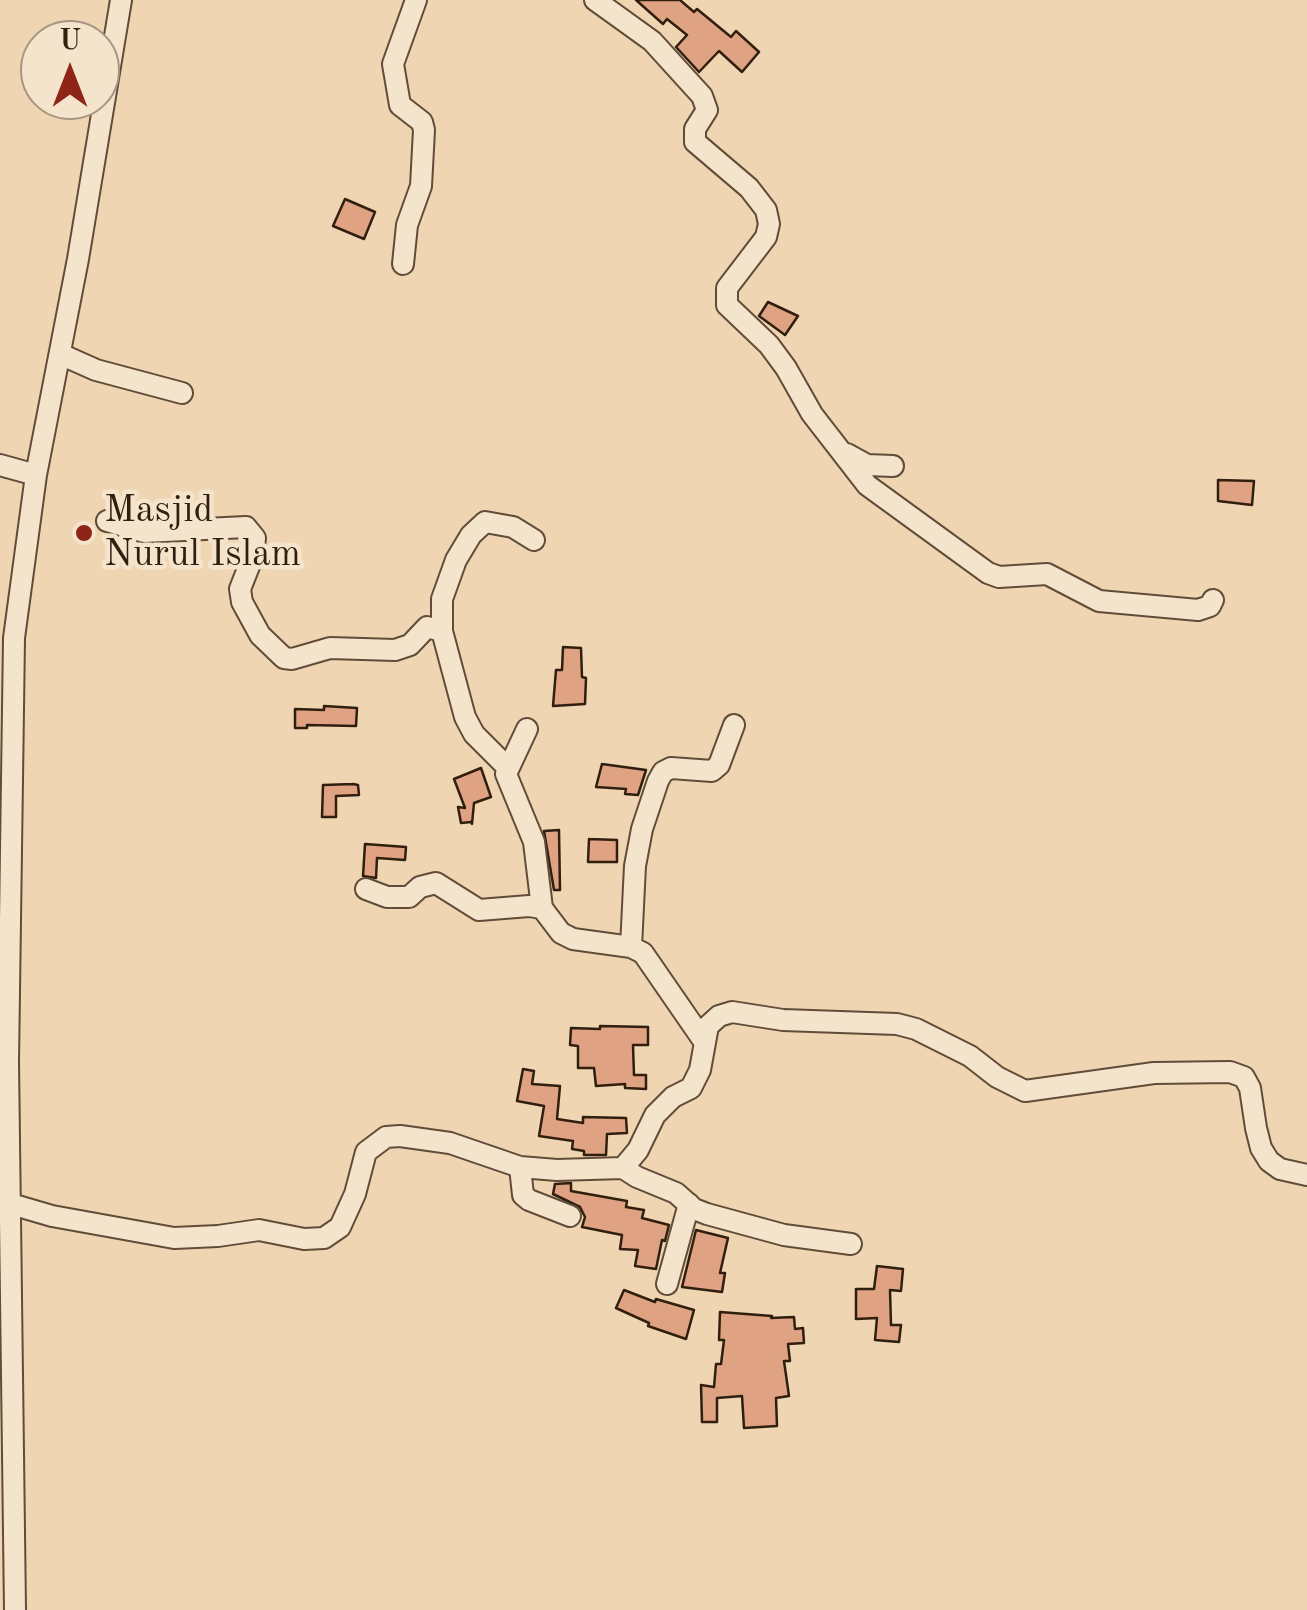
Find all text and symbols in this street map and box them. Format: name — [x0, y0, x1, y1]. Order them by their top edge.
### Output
north arrow — [20, 20, 120, 120]
text: U — [59, 28, 81, 56]
place label: Masjid Nurul Islam — [104, 488, 301, 578]
marker: Masjid Nurul Islam — [73, 522, 95, 544]

